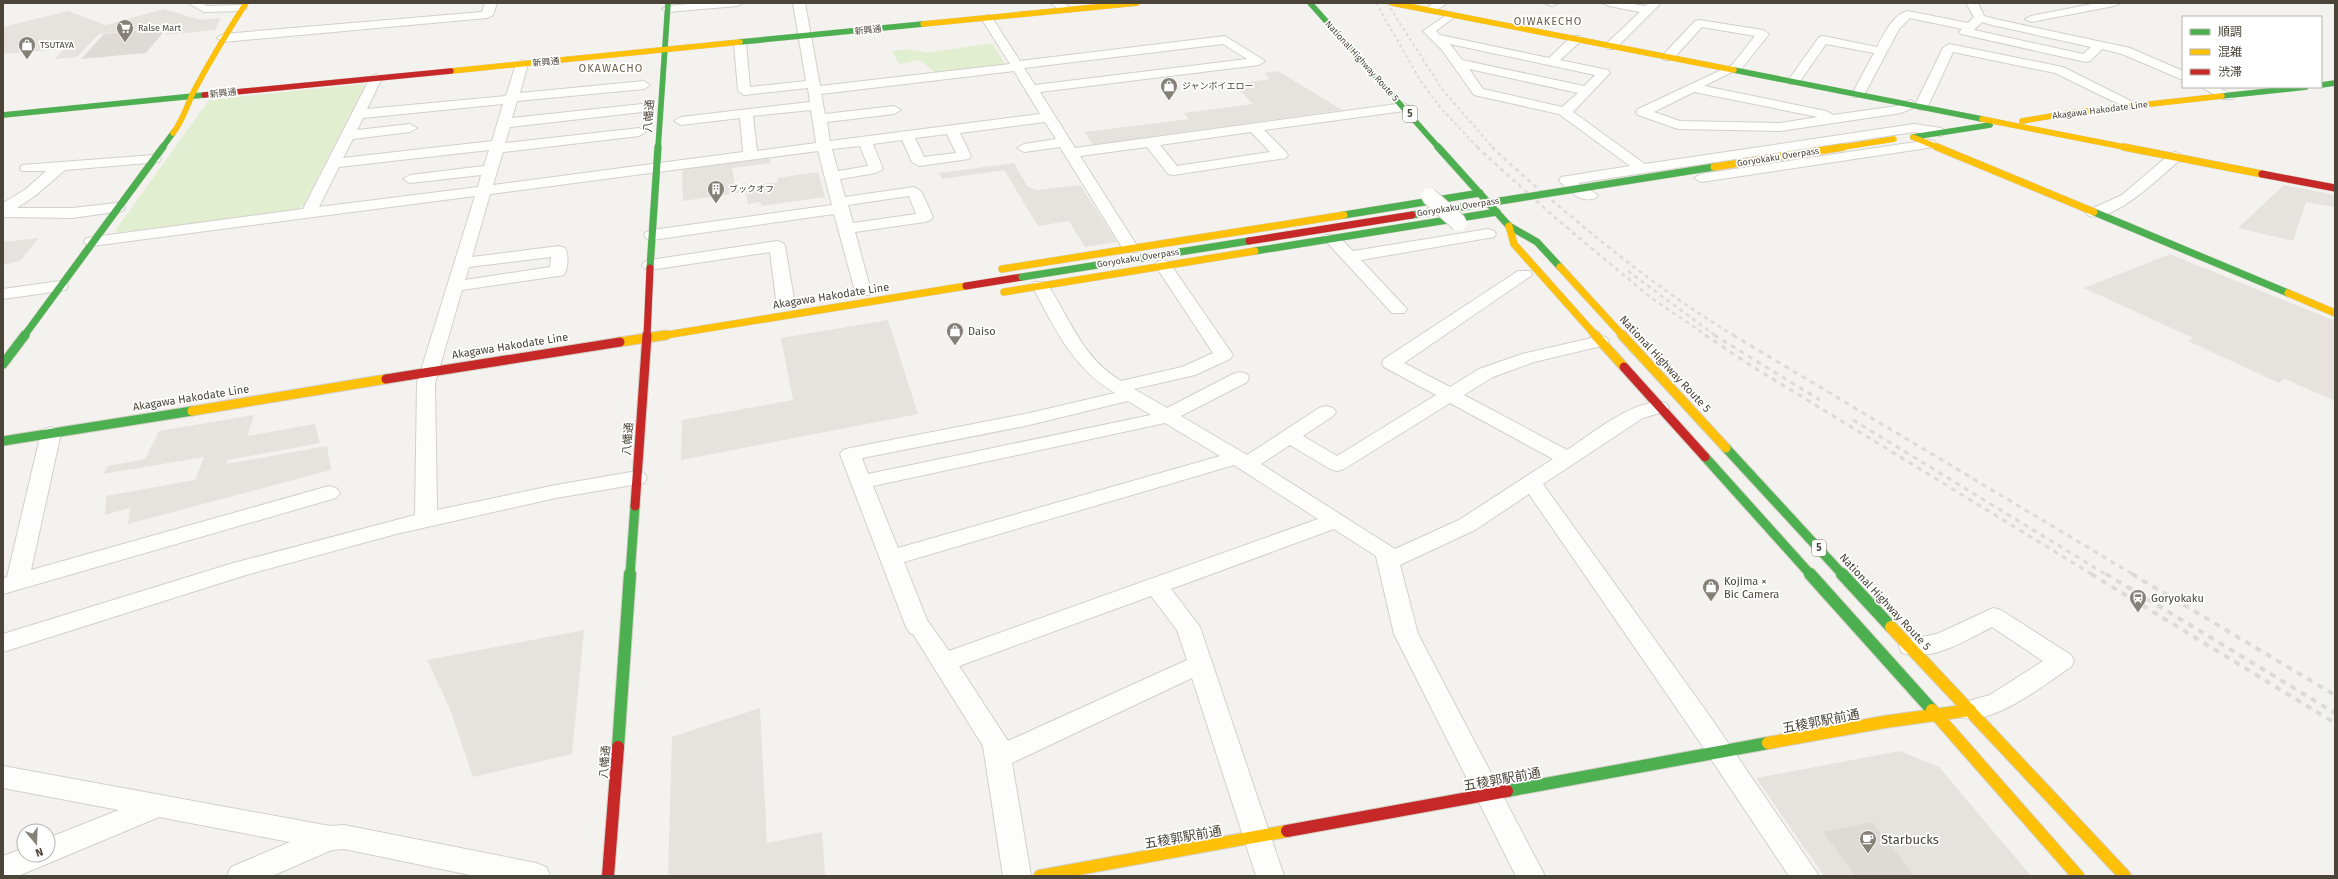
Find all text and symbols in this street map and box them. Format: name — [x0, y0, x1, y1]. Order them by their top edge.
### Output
district label: OIWAKECHO — [1514, 15, 1582, 28]
legend — [2182, 16, 2322, 88]
supermarket icon: Ralse Mart — [115, 18, 135, 43]
street label: National Highway Route 5 — [1323, 19, 1401, 104]
place label: Ralse Mart — [138, 23, 182, 33]
street label: 新興通 — [854, 24, 882, 36]
text: 順調 — [2218, 25, 2242, 39]
shop icon: TSUTAYA — [17, 35, 37, 60]
place label: TSUTAYA — [40, 40, 75, 50]
text: 混雑 — [2218, 45, 2242, 59]
street label: 新興通 — [532, 56, 560, 68]
district label: OKAWACHO — [579, 62, 643, 75]
text: 渋滞 — [2218, 65, 2242, 79]
shop icon: ジャンボイエロー — [1159, 76, 1179, 101]
place label: ジャンボイエロー — [1182, 81, 1253, 91]
street label: 新興通 — [209, 87, 237, 99]
street label: 八幡通 — [641, 99, 657, 133]
street label: Akagawa Hakodate Line — [2052, 99, 2148, 121]
road number: 5 — [1403, 106, 1417, 122]
street label: Goryokaku Overpass — [1736, 146, 1820, 168]
building icon: ブックオフ — [706, 179, 726, 204]
place label: ブックオフ — [729, 184, 774, 194]
street label: Goryokaku Overpass — [1416, 196, 1500, 218]
street label: Goryokaku Overpass — [1096, 247, 1180, 269]
street label: Akagawa Hakodate Line — [772, 280, 890, 312]
street label: National Highway Route 5 — [1617, 313, 1714, 415]
shop icon: Daiso — [945, 321, 965, 346]
place label: Daiso — [968, 325, 996, 338]
street label: Akagawa Hakodate Line — [451, 330, 569, 362]
street label: Akagawa Hakodate Line — [132, 382, 250, 414]
street label: 八幡通 — [620, 422, 636, 456]
road number: 5 — [1812, 540, 1826, 556]
street label: National Highway Route 5 — [1837, 551, 1934, 653]
place label: Kojima × Bic Camera — [1724, 575, 1779, 601]
shop icon: Kojima × Bic Camera — [1701, 577, 1721, 602]
station icon: Goryokaku — [2128, 588, 2148, 613]
place label: Goryokaku — [2151, 592, 2204, 605]
street label: 五稜郭駅前通 — [1781, 706, 1861, 736]
street label: 八幡通 — [597, 745, 613, 779]
street label: 五稜郭駅前通 — [1462, 765, 1542, 793]
north arrow — [16, 823, 56, 863]
street label: 五稜郭駅前通 — [1143, 823, 1223, 851]
cafe icon: Starbucks — [1858, 829, 1878, 854]
place label: Starbucks — [1881, 832, 1939, 847]
text: N — [34, 845, 45, 859]

